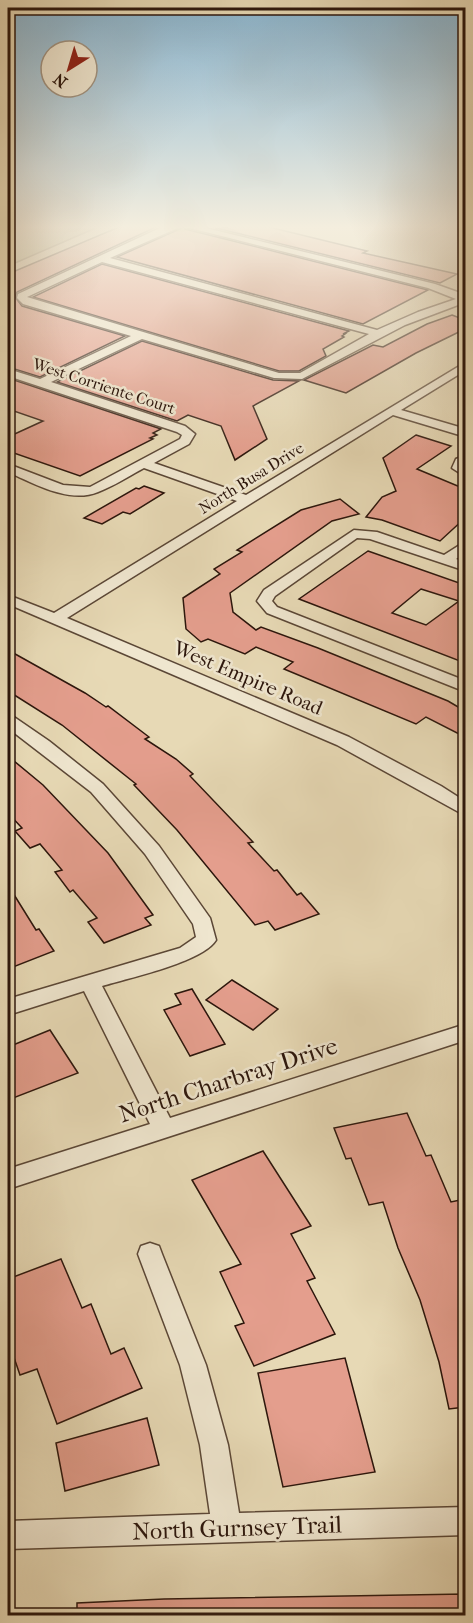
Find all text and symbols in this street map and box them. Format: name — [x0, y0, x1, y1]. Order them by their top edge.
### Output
north arrow — [39, 39, 99, 99]
text: N — [49, 69, 71, 92]
street label: West Corriente Court — [29, 354, 178, 418]
street label: North Busa Drive — [195, 438, 307, 518]
street label: West Empire Road — [169, 636, 327, 720]
street label: North Charbray Drive — [115, 1031, 341, 1129]
street label: North Gurnsey Trail — [132, 1510, 343, 1546]

